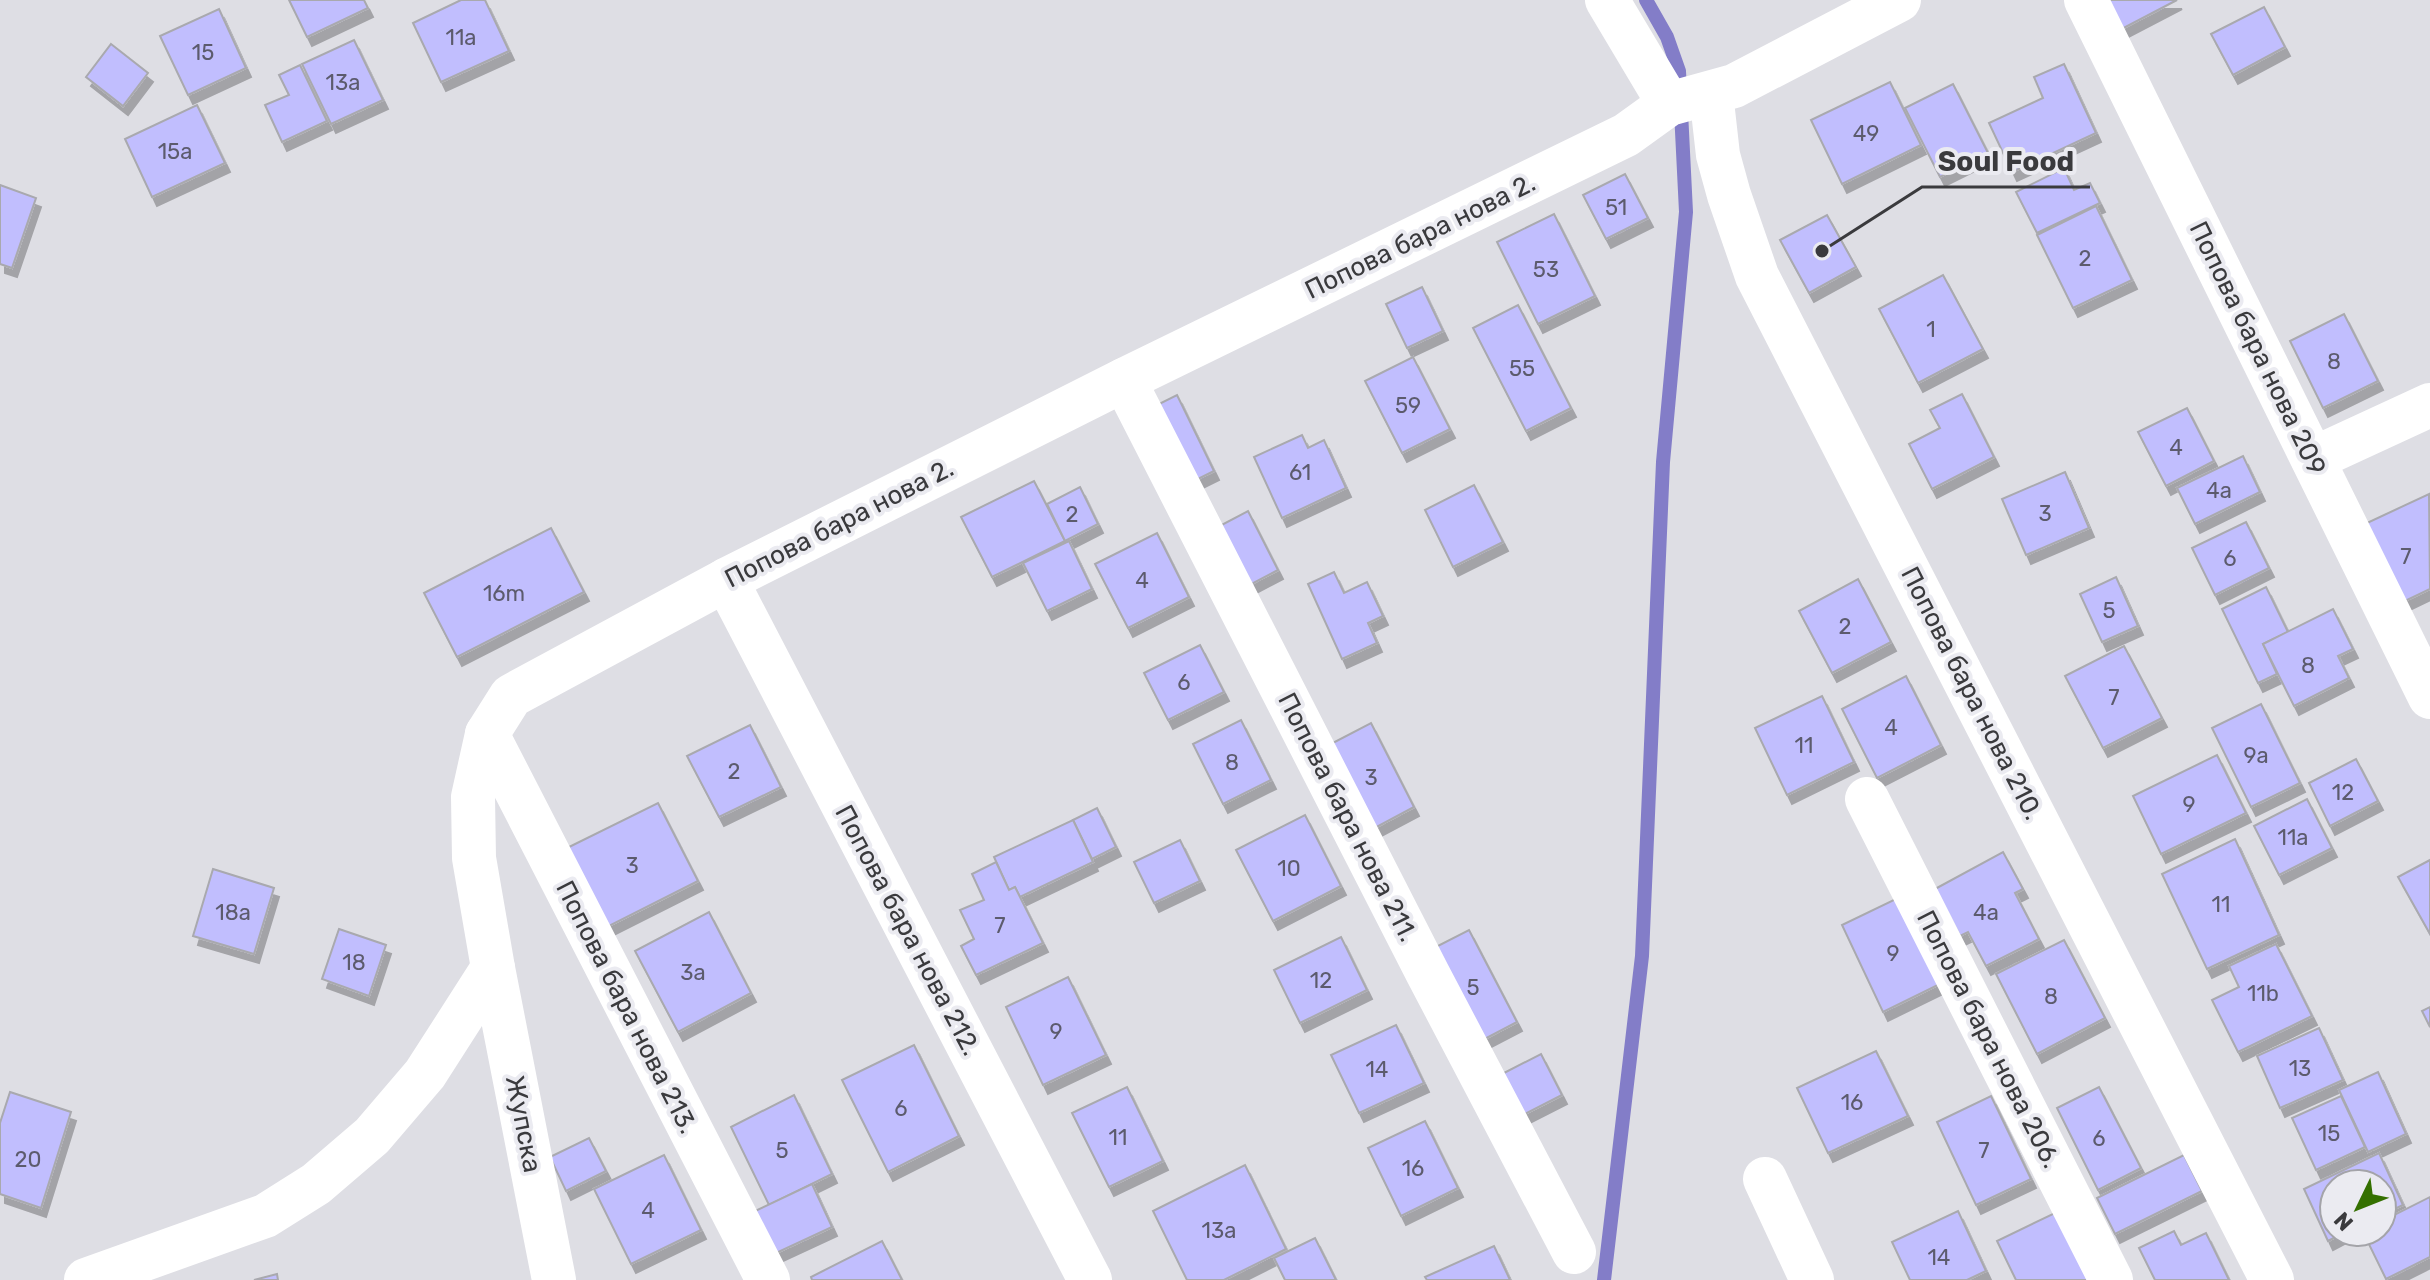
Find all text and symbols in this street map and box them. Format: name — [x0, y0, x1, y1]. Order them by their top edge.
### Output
house number: 11a — [446, 24, 476, 51]
house number: 15 — [192, 39, 214, 66]
house number: 13a — [326, 69, 360, 96]
house number: 49 — [1853, 120, 1879, 147]
callout: Soul Food — [1922, 135, 2090, 187]
house number: 15a — [158, 138, 192, 165]
text: Soul Food — [1938, 145, 2074, 178]
street label: Попова бара нова 2. — [1300, 167, 1541, 306]
house number: 51 — [1605, 194, 1627, 221]
street label: Попова бара нова 209 — [2183, 216, 2332, 480]
house number: 2 — [2079, 245, 2091, 272]
house number: 53 — [1533, 256, 1559, 283]
house number: 1 — [1926, 316, 1936, 343]
house number: 8 — [2327, 348, 2341, 375]
house number: 55 — [1509, 355, 1535, 382]
house number: 59 — [1395, 392, 1421, 419]
house number: 4 — [2169, 434, 2183, 461]
street label: Попова бара нова 2. — [720, 452, 959, 595]
house number: 61 — [1289, 459, 1311, 486]
house number: 4a — [2206, 477, 2232, 504]
house number: 3 — [2038, 500, 2052, 527]
house number: 2 — [1066, 501, 1078, 528]
house number: 7 — [2400, 543, 2412, 570]
house number: 6 — [2223, 545, 2237, 572]
street label: Попова бара нова 210. — [1894, 561, 2049, 825]
house number: 4 — [1135, 567, 1149, 594]
house number: 16m — [483, 580, 525, 607]
house number: 5 — [2102, 597, 2116, 624]
house number: 2 — [1839, 613, 1851, 640]
house number: 8 — [2301, 652, 2315, 679]
house number: 6 — [1177, 669, 1191, 696]
house number: 7 — [2108, 684, 2120, 711]
street label: Попова бара нова 211. — [1271, 688, 1424, 947]
house number: 4 — [1884, 714, 1898, 741]
house number: 11 — [1795, 732, 1813, 759]
house number: 9a — [2243, 742, 2269, 769]
house number: 8 — [1225, 749, 1239, 776]
house number: 2 — [728, 758, 740, 785]
house number: 3 — [1364, 764, 1378, 791]
house number: 12 — [2332, 779, 2354, 806]
house number: 9 — [2182, 791, 2196, 818]
street label: Попова бара нова 212. — [828, 800, 987, 1061]
house number: 11a — [2278, 824, 2308, 851]
house number: 3 — [625, 852, 639, 879]
house number: 10 — [1277, 855, 1301, 882]
street label: Попова бара нова 213. — [549, 876, 704, 1139]
house number: 11 — [2212, 891, 2230, 918]
house number: 18a — [215, 899, 251, 926]
house number: 4a — [1973, 899, 1999, 926]
street label: Попова бара нова 206. — [1910, 905, 2067, 1173]
house number: 7 — [994, 912, 1006, 939]
house number: 9 — [1886, 940, 1900, 967]
house number: 18 — [342, 949, 366, 976]
house number: 3a — [680, 959, 706, 986]
house number: 12 — [1310, 967, 1332, 994]
house number: 5 — [1466, 974, 1480, 1001]
house number: 11b — [2247, 980, 2279, 1007]
house number: 8 — [2044, 983, 2058, 1010]
house number: 9 — [1049, 1018, 1063, 1045]
house number: 13 — [2289, 1055, 2311, 1082]
house number: 14 — [1365, 1056, 1389, 1083]
street label: Жупска — [499, 1073, 548, 1175]
house number: 16 — [1841, 1089, 1863, 1116]
house number: 6 — [894, 1095, 908, 1122]
house number: 15 — [2318, 1120, 2340, 1147]
house number: 11 — [1109, 1124, 1127, 1151]
house number: 6 — [2092, 1125, 2106, 1152]
house number: 5 — [775, 1137, 789, 1164]
house number: 7 — [1978, 1137, 1990, 1164]
house number: 20 — [15, 1146, 41, 1173]
house number: 16 — [1402, 1155, 1424, 1182]
north arrow — [2318, 1168, 2398, 1248]
house number: 4 — [641, 1197, 655, 1224]
text: N — [2328, 1206, 2359, 1236]
house number: 13a — [1202, 1217, 1236, 1244]
house number: 14 — [1927, 1244, 1951, 1271]

